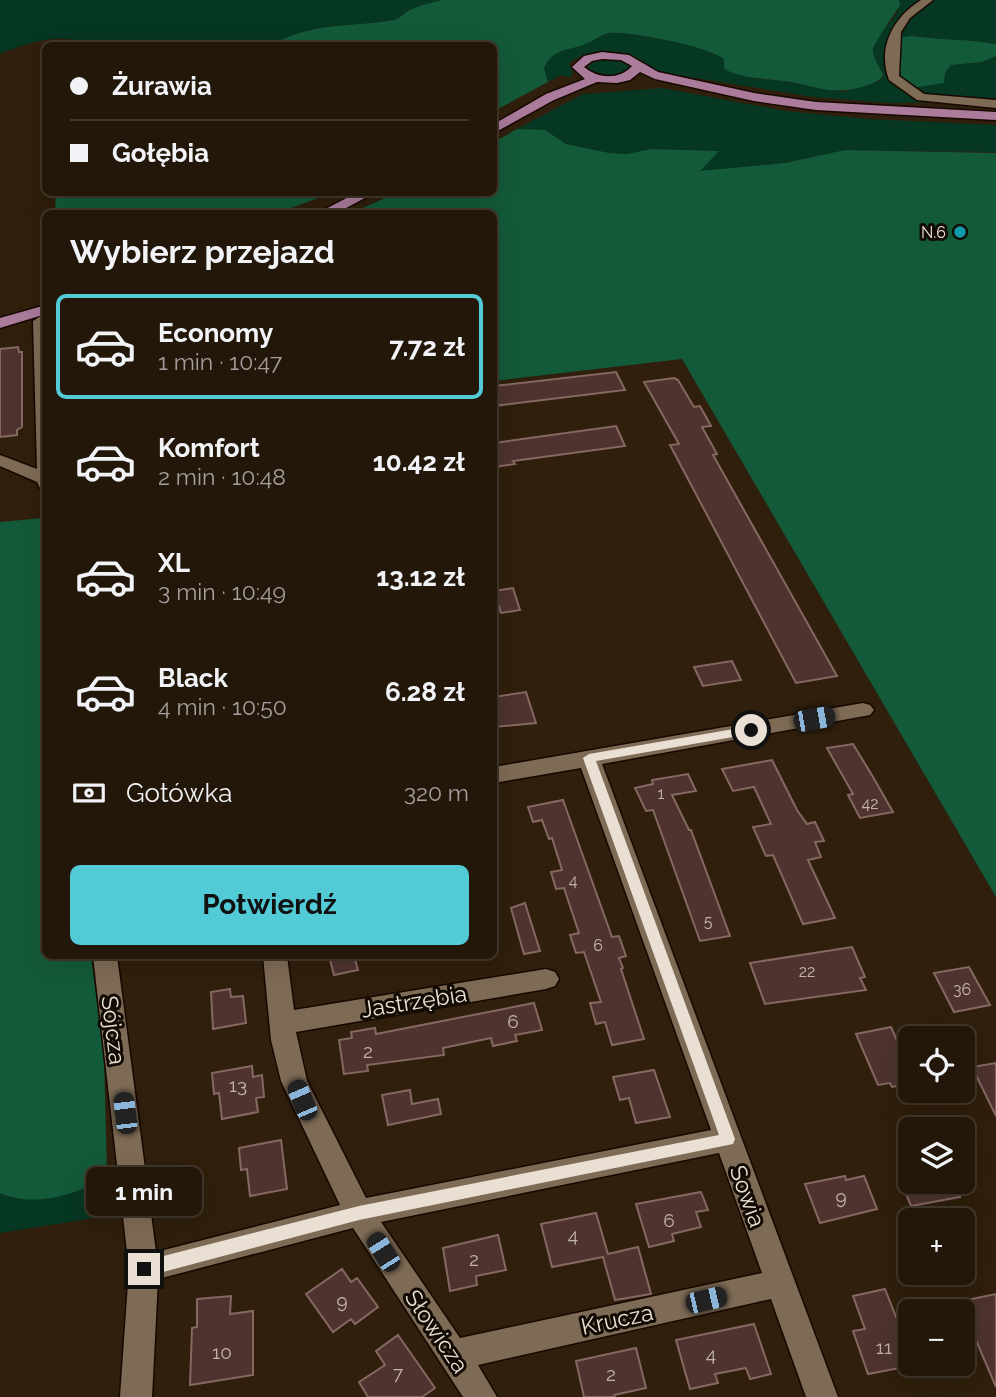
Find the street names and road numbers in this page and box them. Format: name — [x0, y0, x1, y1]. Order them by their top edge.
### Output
street label: Jastrzębia — [359, 979, 469, 1023]
street label: Sójcza — [96, 994, 132, 1066]
street label: Sowia — [724, 1162, 772, 1230]
street label: Słowicza — [399, 1284, 475, 1378]
street label: Krucza — [578, 1298, 656, 1340]

